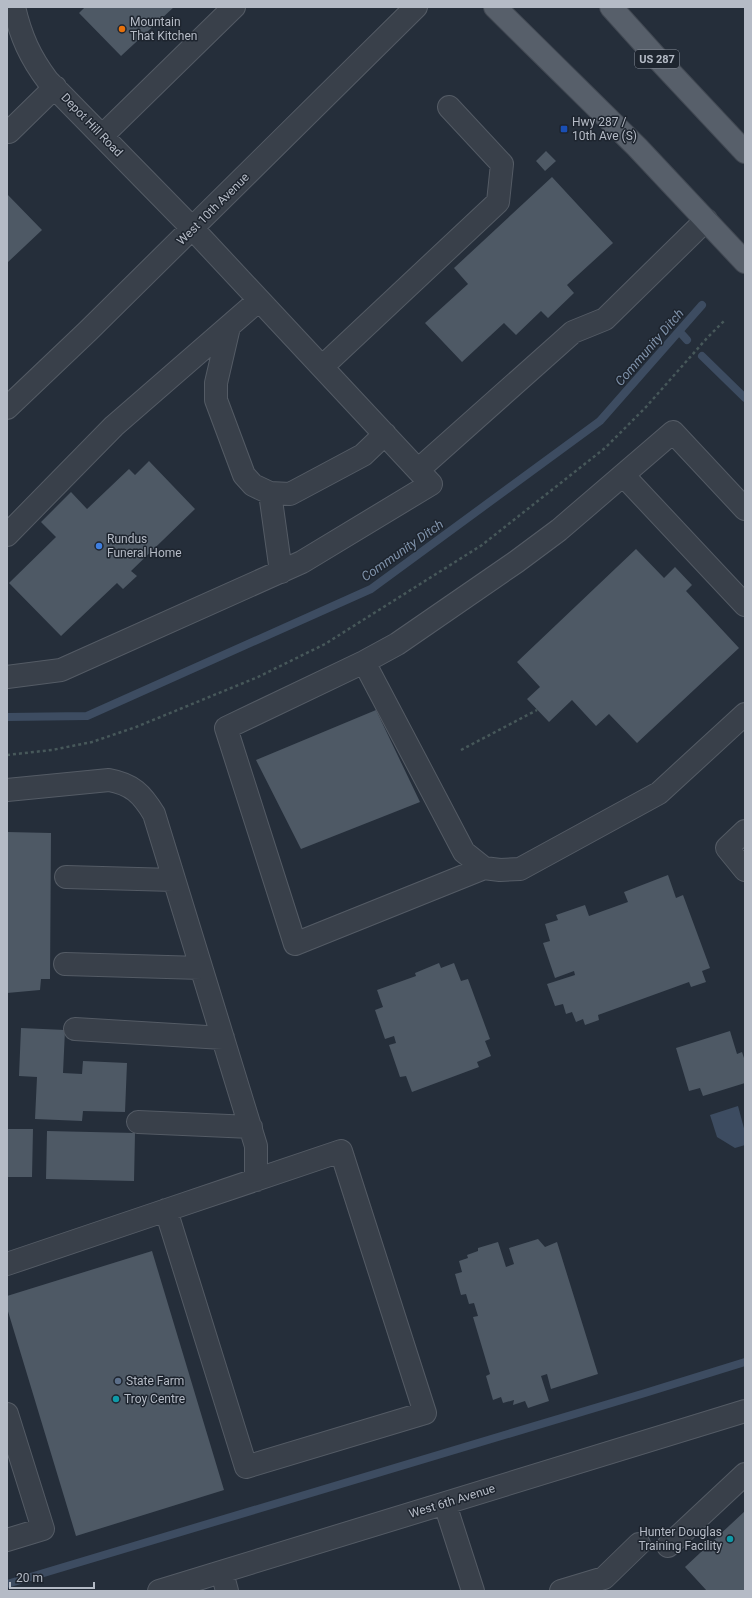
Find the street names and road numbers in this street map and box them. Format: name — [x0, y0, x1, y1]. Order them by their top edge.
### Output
road number: US 287 — [635, 50, 679, 68]
street label: Depot Hill Road — [58, 90, 126, 160]
street label: West 10th Avenue — [174, 170, 252, 248]
street label: West 6th Avenue — [407, 1481, 497, 1521]

